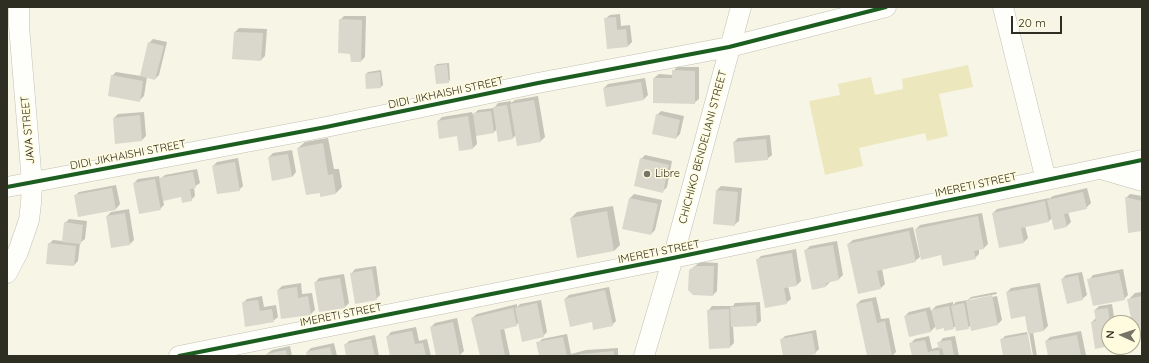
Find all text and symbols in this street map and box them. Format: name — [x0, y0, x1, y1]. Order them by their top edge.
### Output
scale bar — [1013, 8, 1064, 34]
text: 20 m — [1018, 15, 1046, 30]
street label: CHICHIKO BENDELIANI STREET — [676, 69, 730, 225]
street label: DIDI JIKHAISHI STREET — [387, 74, 505, 112]
street label: JAVA STREET — [18, 95, 38, 165]
street label: DIDI JIKHAISHI STREET — [69, 137, 187, 173]
place label: Libre — [655, 167, 680, 181]
marker: Libre — [642, 169, 652, 179]
street label: IMERETI STREET — [934, 170, 1018, 200]
street label: IMERETI STREET — [617, 238, 701, 266]
street label: IMERETI STREET — [299, 301, 383, 329]
north arrow — [1101, 315, 1141, 355]
text: N — [1103, 330, 1117, 339]

